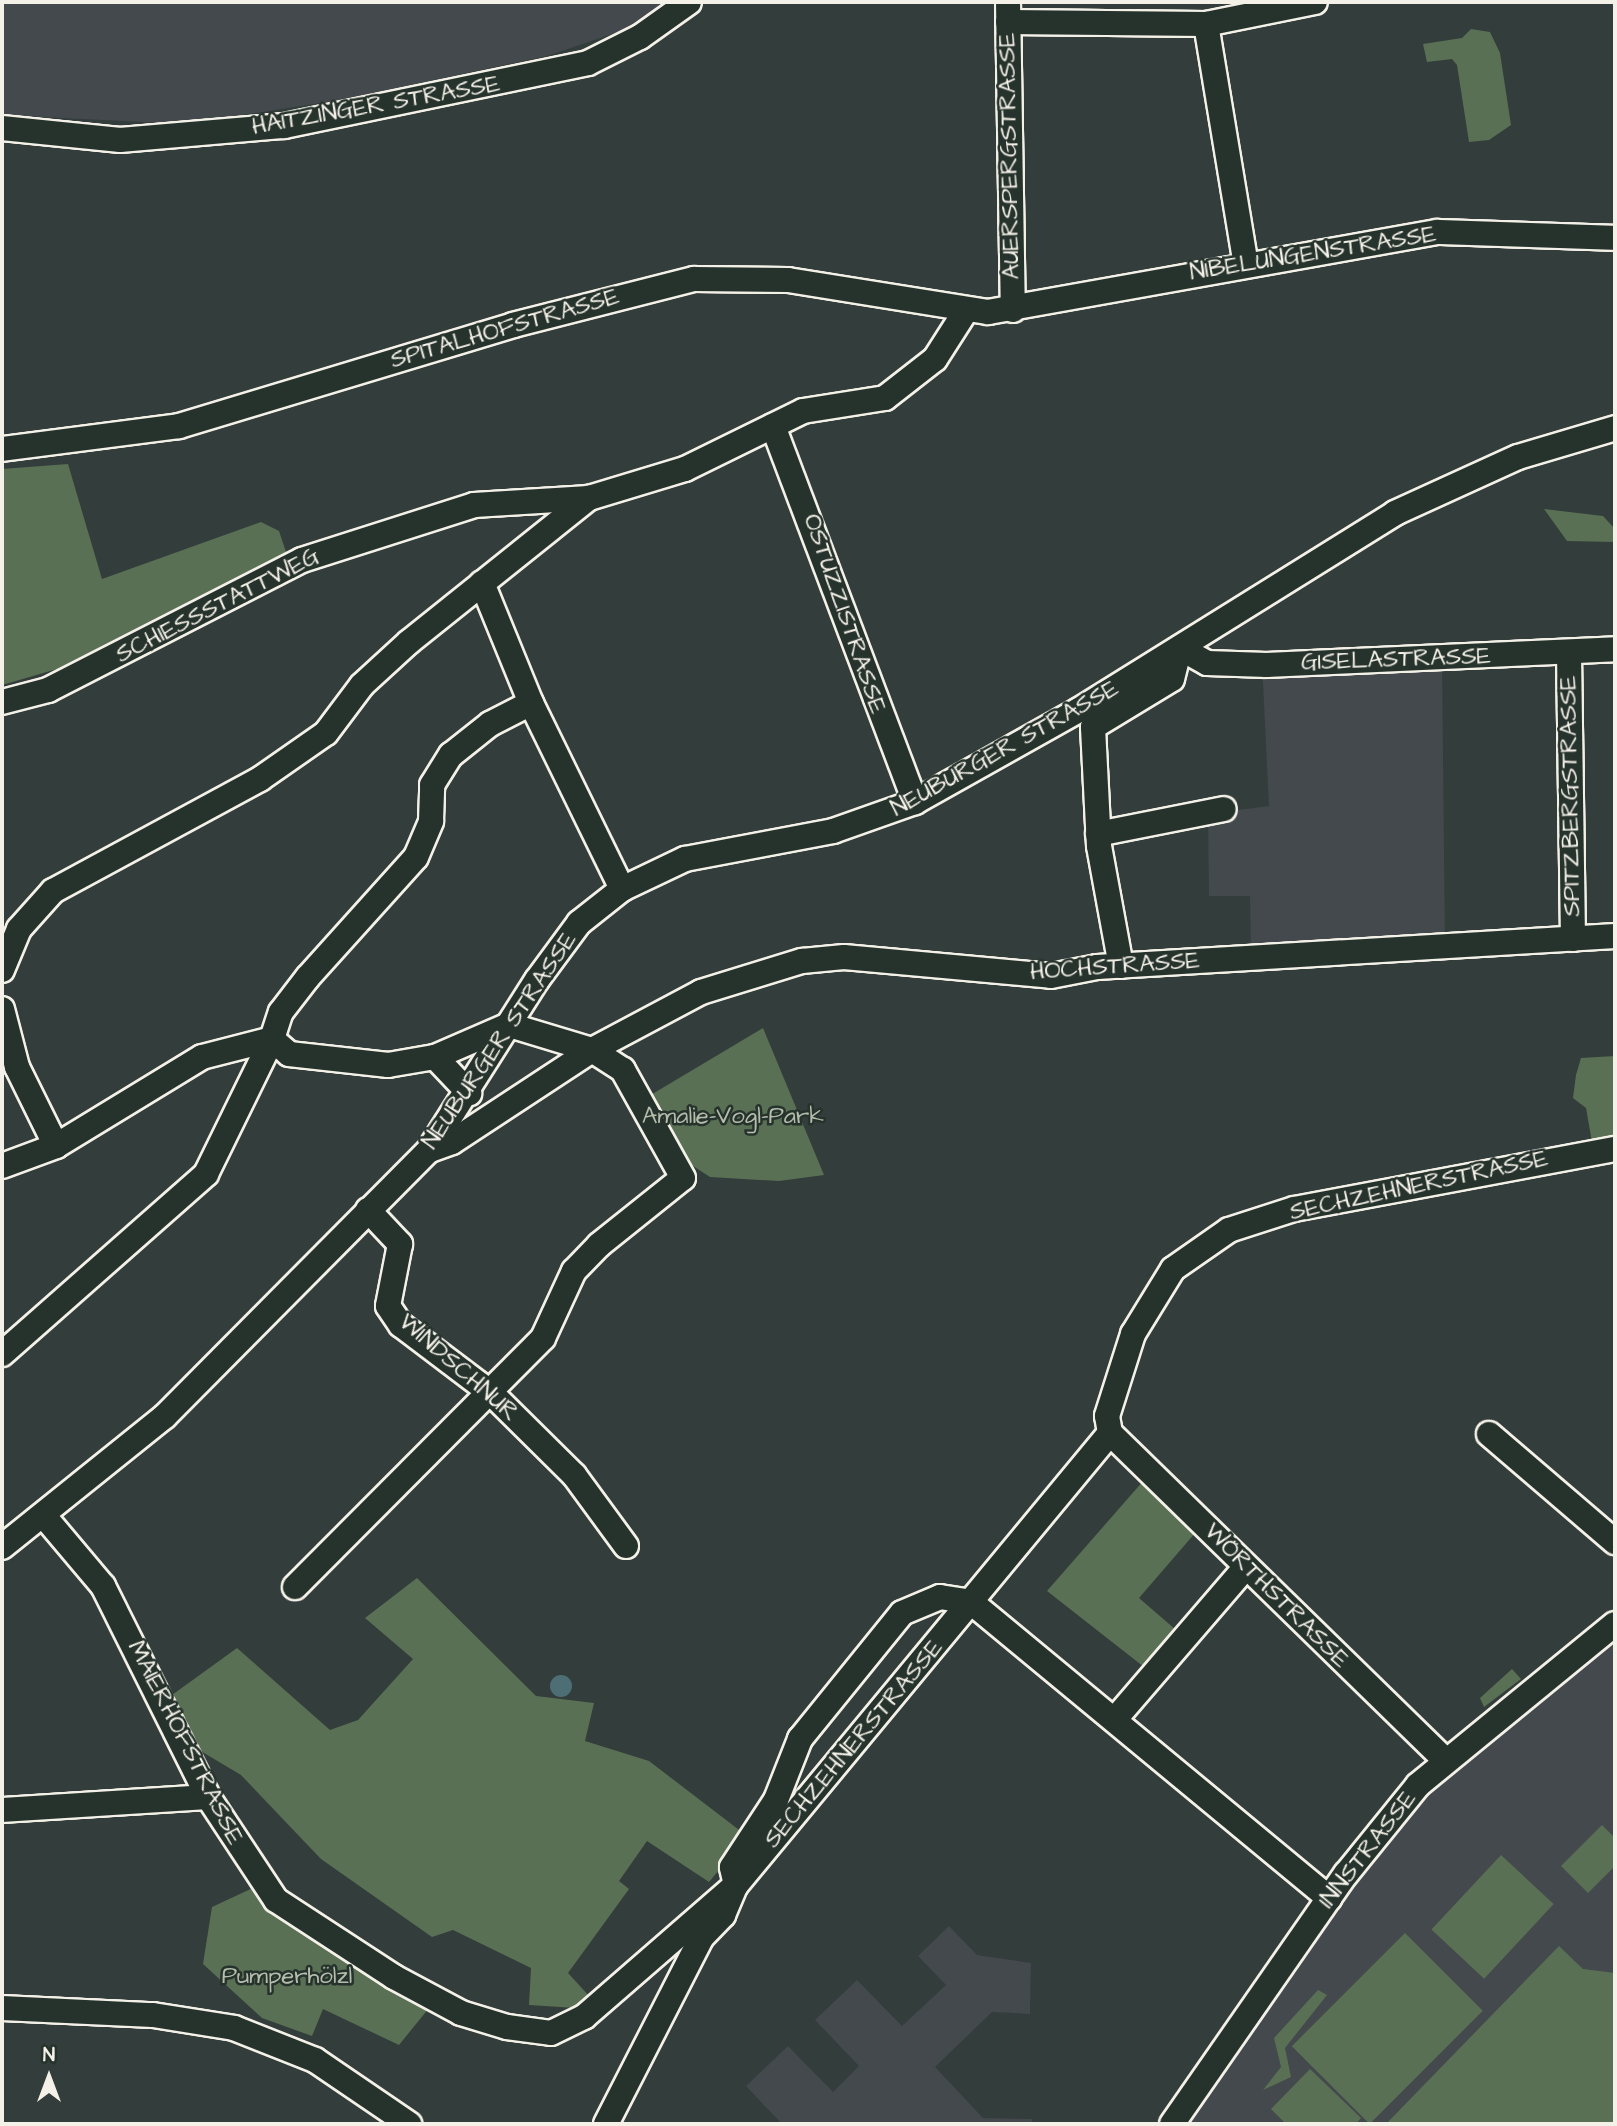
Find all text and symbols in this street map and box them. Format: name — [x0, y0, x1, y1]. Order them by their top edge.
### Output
street label: AUERSPERGSTRASSE — [993, 32, 1027, 280]
street label: HAITZINGER STRASSE — [250, 70, 502, 142]
street label: NIBELUNGENSTRASSE — [1188, 220, 1438, 288]
street label: SPITALHOFSTRASSE — [387, 283, 623, 375]
street label: OSTUZZISTRASSE — [796, 510, 892, 718]
street label: SCHIESSSTATTWEG — [111, 542, 325, 670]
street label: GISELASTRASSE — [1301, 642, 1491, 678]
street label: NEUBURGER STRASSE — [886, 674, 1124, 824]
street label: SPITZBERGSTRASSE — [1554, 675, 1588, 917]
street label: NEUBURGER STRASSE — [417, 927, 583, 1155]
street label: HOCHSTRASSE — [1029, 947, 1201, 987]
park label: Amalie-Vogl-Park — [642, 1103, 824, 1131]
street label: SECHZEHNERSTRASSE — [1287, 1145, 1551, 1227]
street label: WINDSCHNUR — [392, 1308, 524, 1428]
street label: WÖRTHSTRASSE — [1198, 1518, 1354, 1674]
street label: SECHZEHNERSTRASSE — [758, 1634, 950, 1854]
street label: MAIERHOFSTRASSE — [121, 1636, 249, 1850]
street label: INNSTRASSE — [1313, 1785, 1423, 1915]
park label: Pumperhölzl — [222, 1963, 352, 1991]
north arrow — [14, 2042, 84, 2112]
text: N — [43, 2042, 55, 2069]

